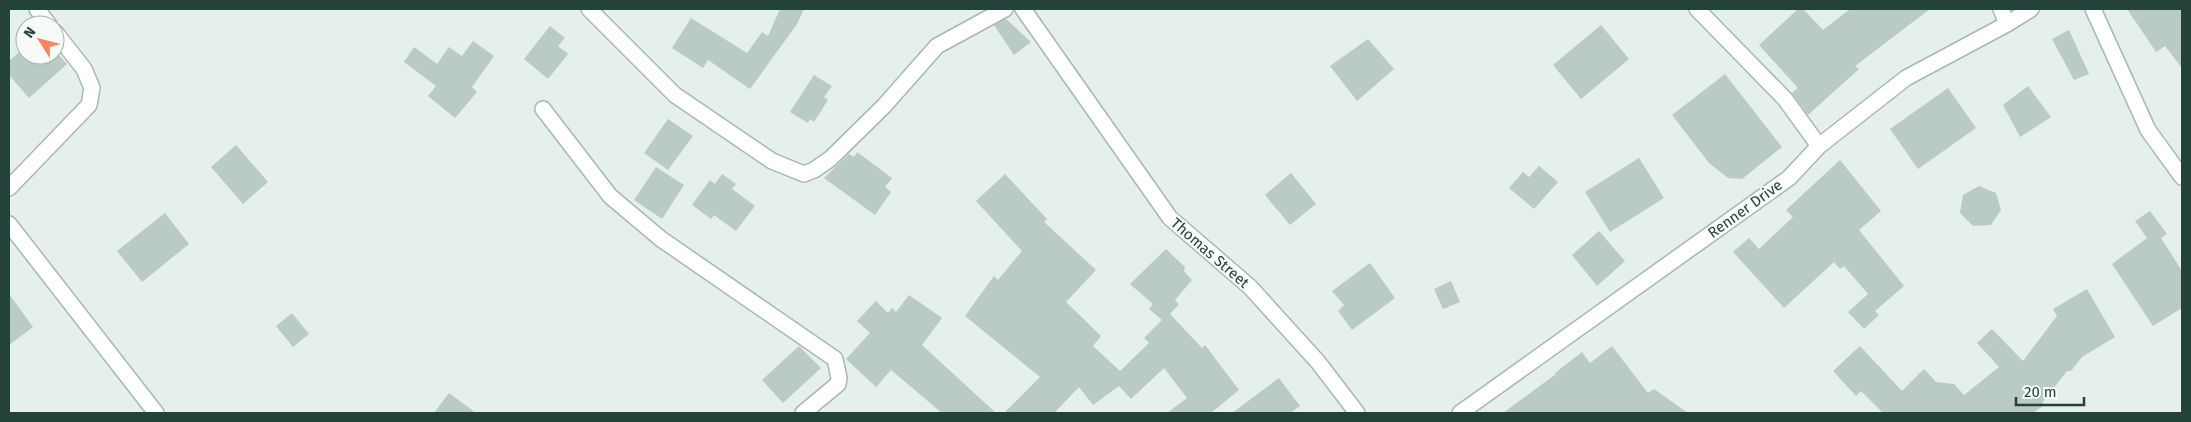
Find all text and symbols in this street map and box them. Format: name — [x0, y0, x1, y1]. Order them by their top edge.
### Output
north arrow — [15, 15, 65, 65]
text: N — [20, 24, 39, 41]
street label: Renner Drive — [1704, 176, 1786, 242]
street label: Thomas Street — [1167, 214, 1253, 292]
scale bar — [2016, 374, 2084, 406]
text: 20 m — [2024, 383, 2057, 401]

